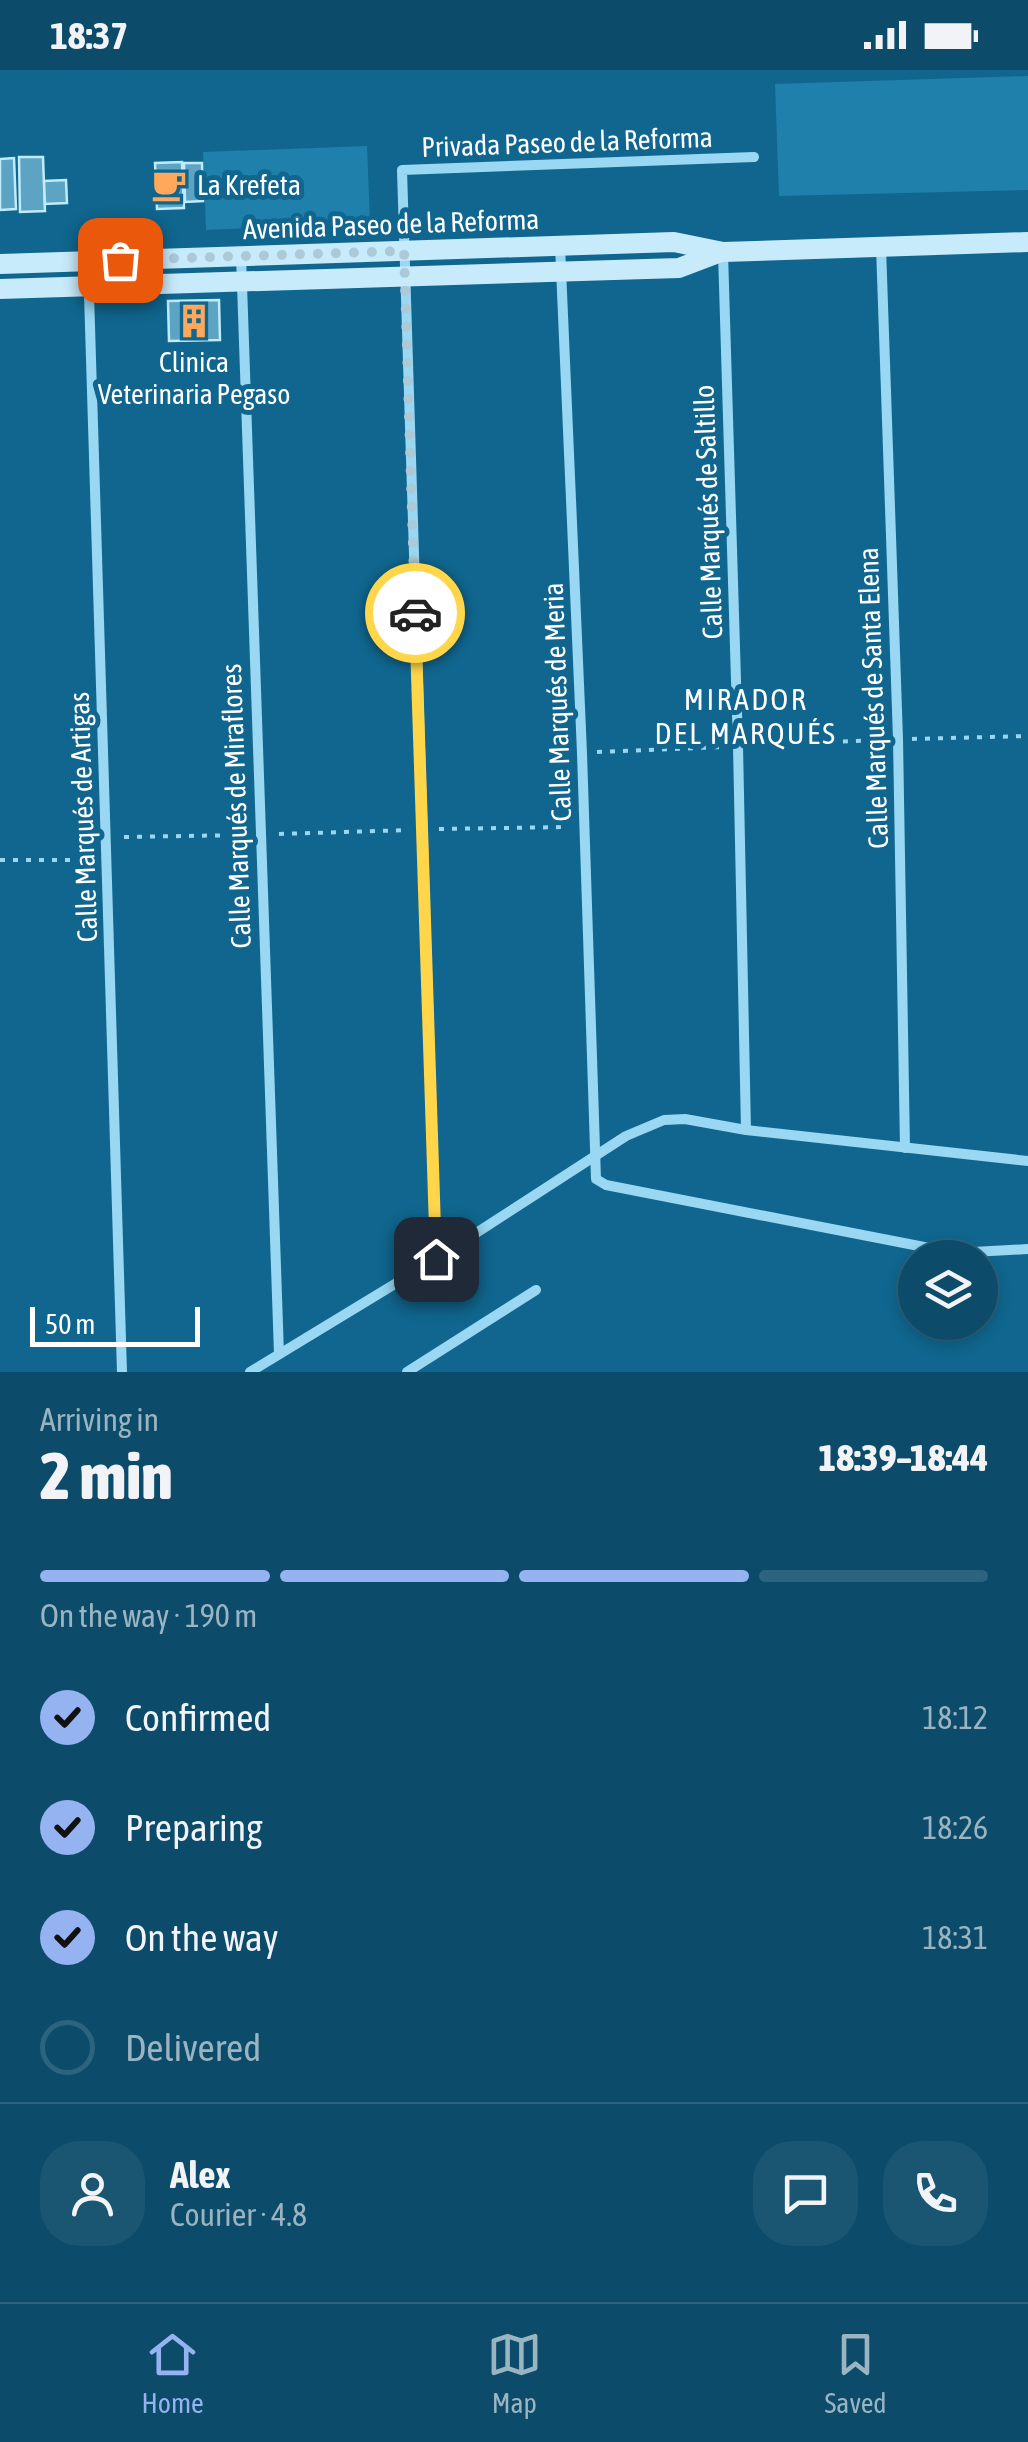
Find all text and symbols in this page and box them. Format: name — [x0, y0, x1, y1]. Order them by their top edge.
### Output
text: 18:37 — [50, 14, 128, 57]
street label: Privada Paseo de la Reforma — [421, 121, 713, 163]
cafe icon: La Krefeta — [150, 166, 188, 204]
place label: La Krefeta — [197, 169, 301, 201]
street label: Avenida Paseo de la Reforma — [242, 203, 540, 245]
pin — [78, 218, 163, 303]
icon: bag — [93, 233, 148, 288]
building icon: Clinica Veterinaria Pegaso — [175, 302, 213, 340]
place label: Clinica Veterinaria Pegaso — [98, 346, 290, 410]
street label: Calle Marqués de Saltillo — [688, 384, 728, 640]
street label: Calle Marqués de Santa Elena — [852, 547, 894, 849]
courier — [365, 563, 465, 663]
street label: Calle Marqués de Meria — [537, 582, 577, 822]
icon: car — [388, 586, 443, 641]
street label: Calle Marqués de Miraflores — [215, 663, 257, 949]
district label: MIRADOR DEL MARQUÉS — [655, 682, 837, 750]
street label: Calle Marqués de Artigas — [63, 691, 103, 943]
pin — [394, 1217, 479, 1302]
icon: home — [409, 1232, 464, 1287]
map controls — [898, 1240, 998, 1340]
button: layers — [898, 1240, 998, 1340]
scale bar — [30, 1302, 200, 1346]
text: 50 m — [45, 1308, 95, 1340]
text: Arriving in — [40, 1401, 159, 1438]
text: 18:39–18:44 — [818, 1436, 988, 1479]
text: 2 min — [40, 1438, 173, 1513]
text: On the way · 190 m — [40, 1597, 257, 1634]
icon: check — [40, 1690, 95, 1745]
text: Confirmed — [125, 1696, 271, 1739]
text: 18:12 — [922, 1699, 988, 1736]
icon: check — [40, 1800, 95, 1855]
text: Preparing — [125, 1806, 263, 1849]
text: 18:26 — [922, 1809, 988, 1846]
icon: check — [40, 1910, 95, 1965]
text: On the way — [125, 1916, 278, 1959]
text: 18:31 — [922, 1919, 988, 1956]
text: Delivered — [125, 2026, 261, 2069]
button: person — [40, 2141, 145, 2246]
button: chat — [753, 2141, 858, 2246]
button: phone — [883, 2141, 988, 2246]
text: Alex — [170, 2153, 231, 2196]
text: Courier · 4.8 — [170, 2196, 307, 2233]
tab: Home — [141, 2327, 204, 2419]
tab: Map — [487, 2327, 542, 2419]
tab: Saved — [825, 2327, 887, 2419]

